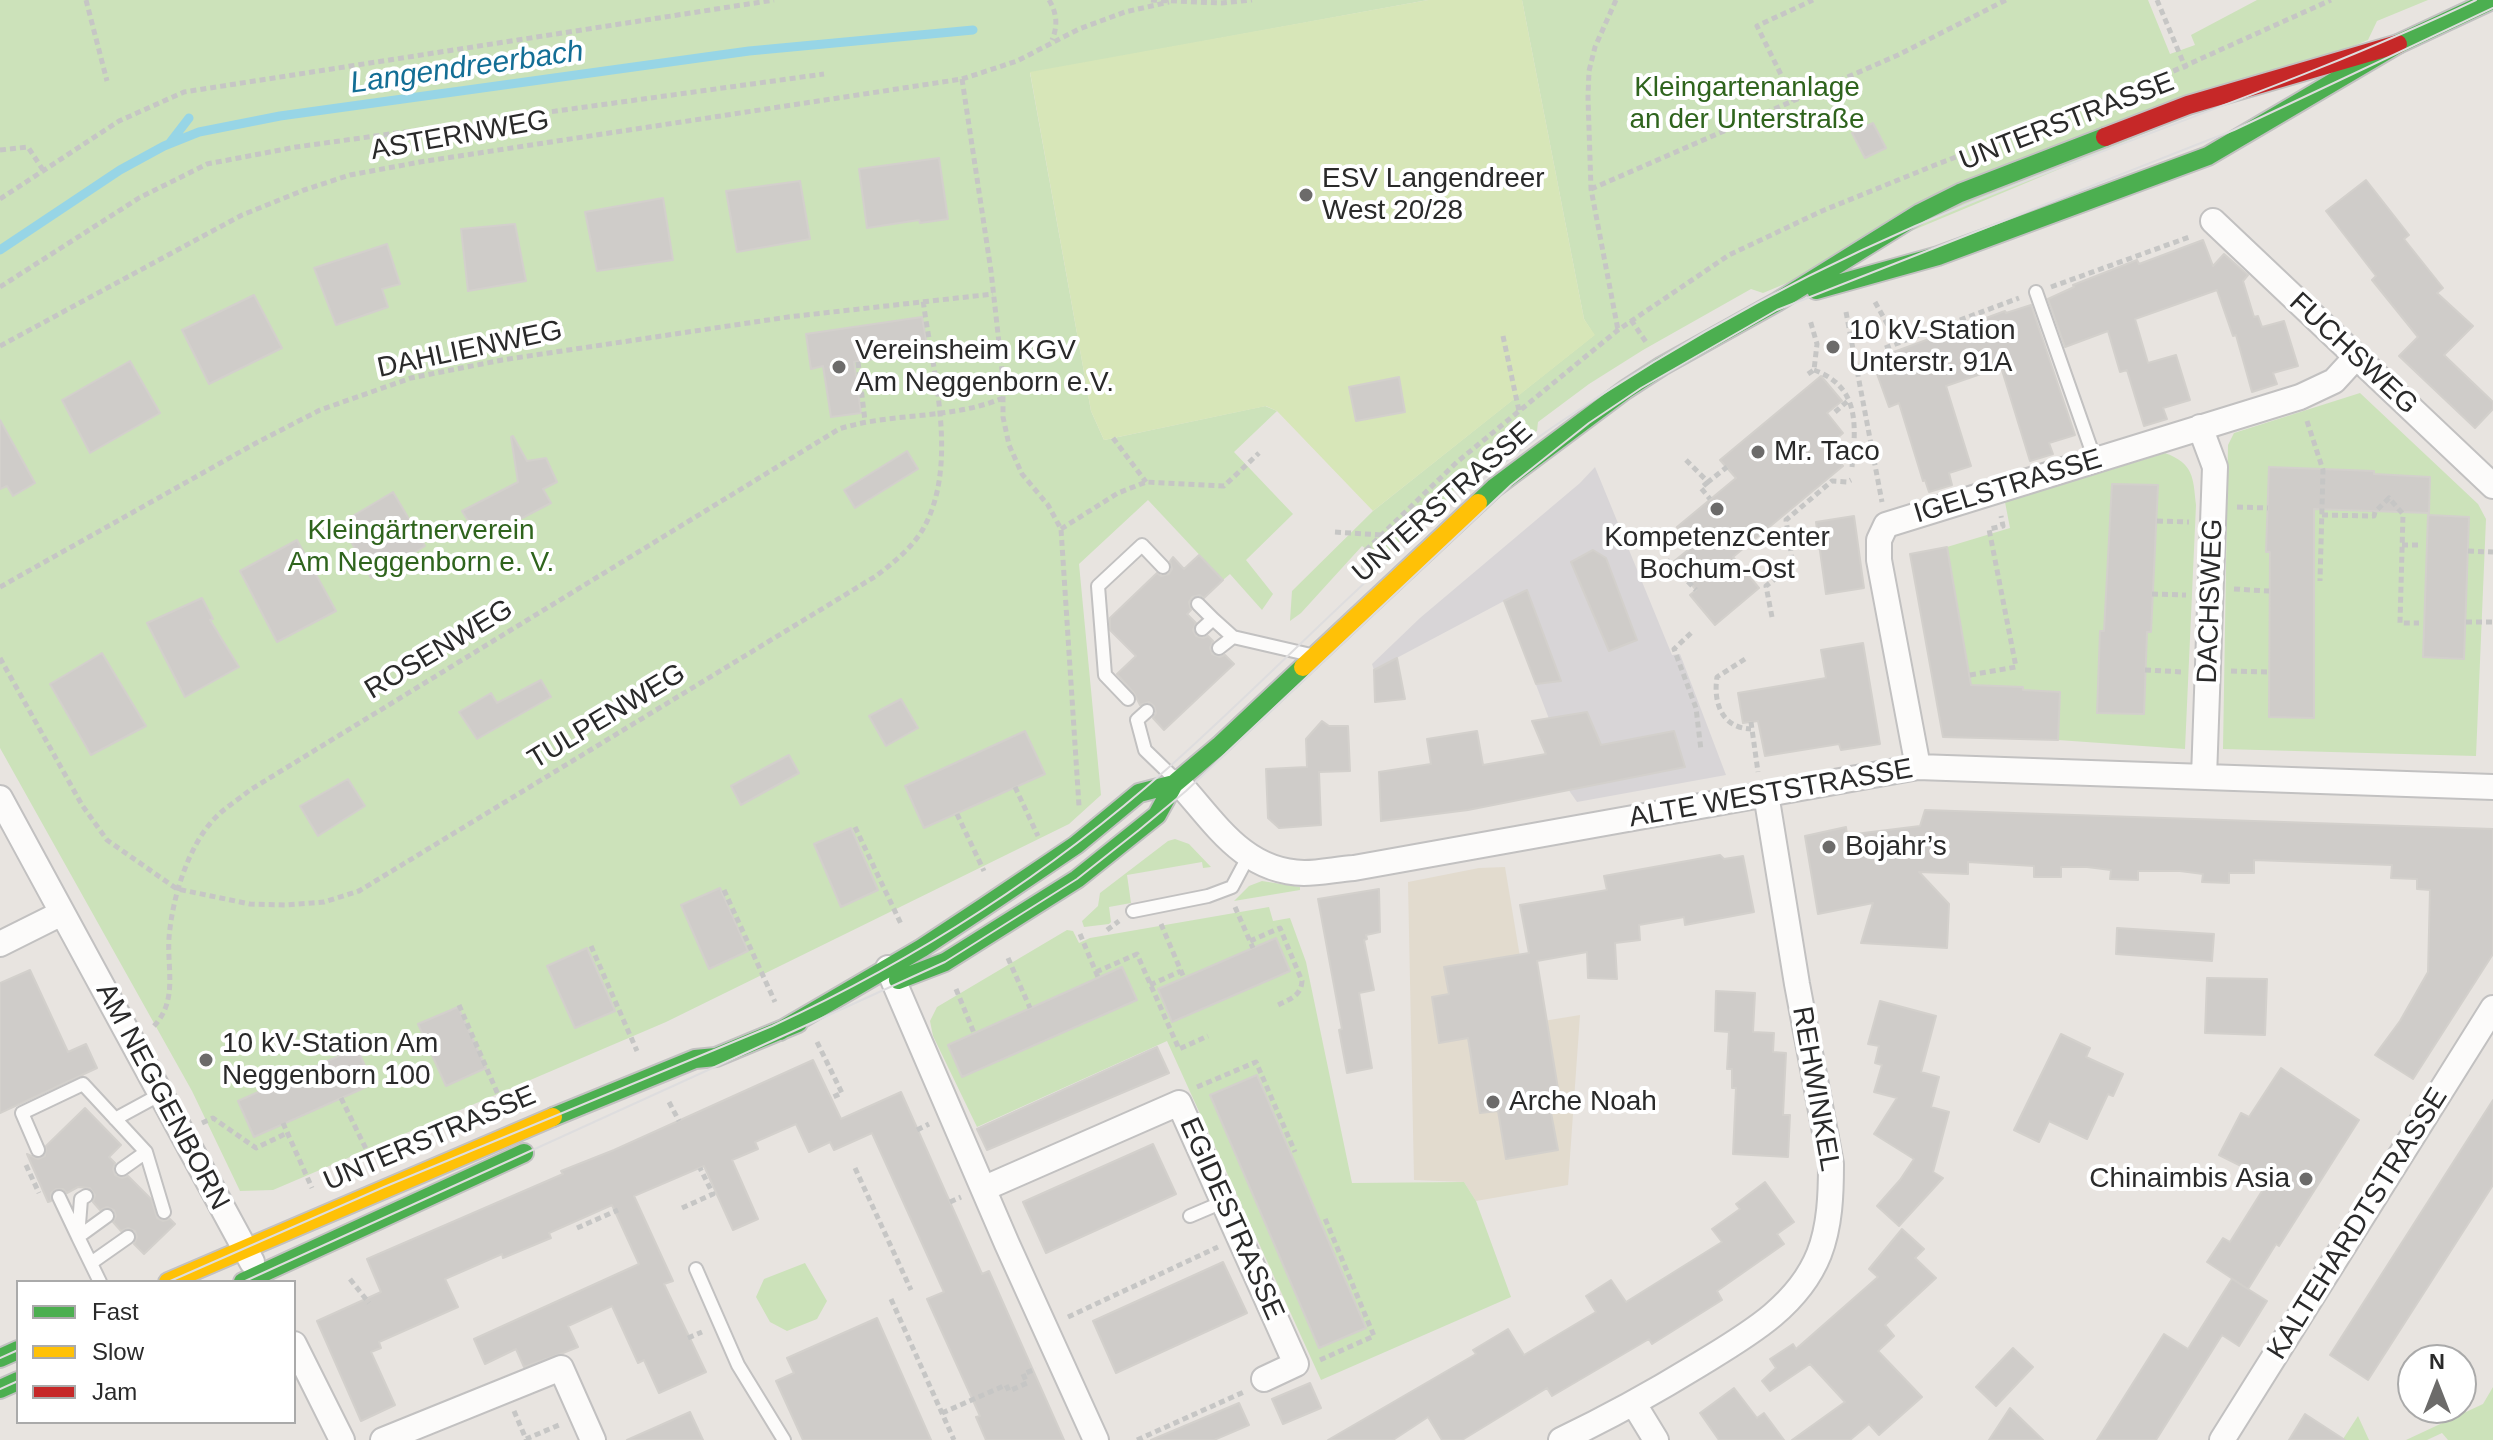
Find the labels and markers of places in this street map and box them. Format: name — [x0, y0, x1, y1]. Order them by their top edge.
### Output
place label: ESV Langendreer West 20/28 — [1322, 162, 1545, 228]
marker: ESV Langendreer West 20/28 — [1297, 186, 1315, 204]
place label: 10 kV-Station Unterstr. 91A — [1849, 314, 2016, 380]
place label: Vereinsheim KGV Am Neggenborn e.V. — [855, 334, 1114, 400]
marker: 10 kV-Station Unterstr. 91A — [1824, 338, 1842, 356]
marker: Vereinsheim KGV Am Neggenborn e.V. — [830, 358, 848, 376]
place label: Mr. Taco — [1774, 435, 1880, 469]
marker: Mr. Taco — [1749, 443, 1767, 461]
marker: KompetenzCenter Bochum-Ost — [1708, 500, 1726, 518]
place label: KompetenzCenter Bochum-Ost — [1604, 521, 1830, 587]
place label: Bojahr’s — [1845, 830, 1947, 864]
marker: Bojahr’s — [1820, 838, 1838, 856]
place label: 10 kV-Station Am Neggenborn 100 — [222, 1027, 438, 1093]
marker: 10 kV-Station Am Neggenborn 100 — [197, 1051, 215, 1069]
place label: Arche Noah — [1509, 1085, 1657, 1119]
marker: Arche Noah — [1484, 1093, 1502, 1111]
place label: Chinaimbis Asia — [2089, 1162, 2290, 1196]
marker: Chinaimbis Asia — [2297, 1170, 2315, 1188]

